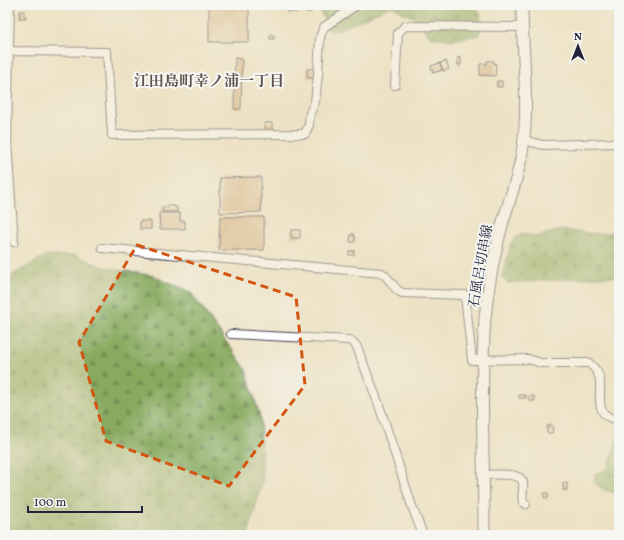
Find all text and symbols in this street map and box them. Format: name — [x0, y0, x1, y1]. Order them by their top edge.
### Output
north arrow — [558, 26, 598, 66]
text: N — [574, 30, 582, 45]
district label: 江田島町幸ノ浦一丁目 — [134, 72, 284, 93]
street label: 石風呂切串線 — [465, 223, 498, 309]
scale bar — [28, 488, 142, 514]
text: 100 m — [34, 495, 67, 511]

